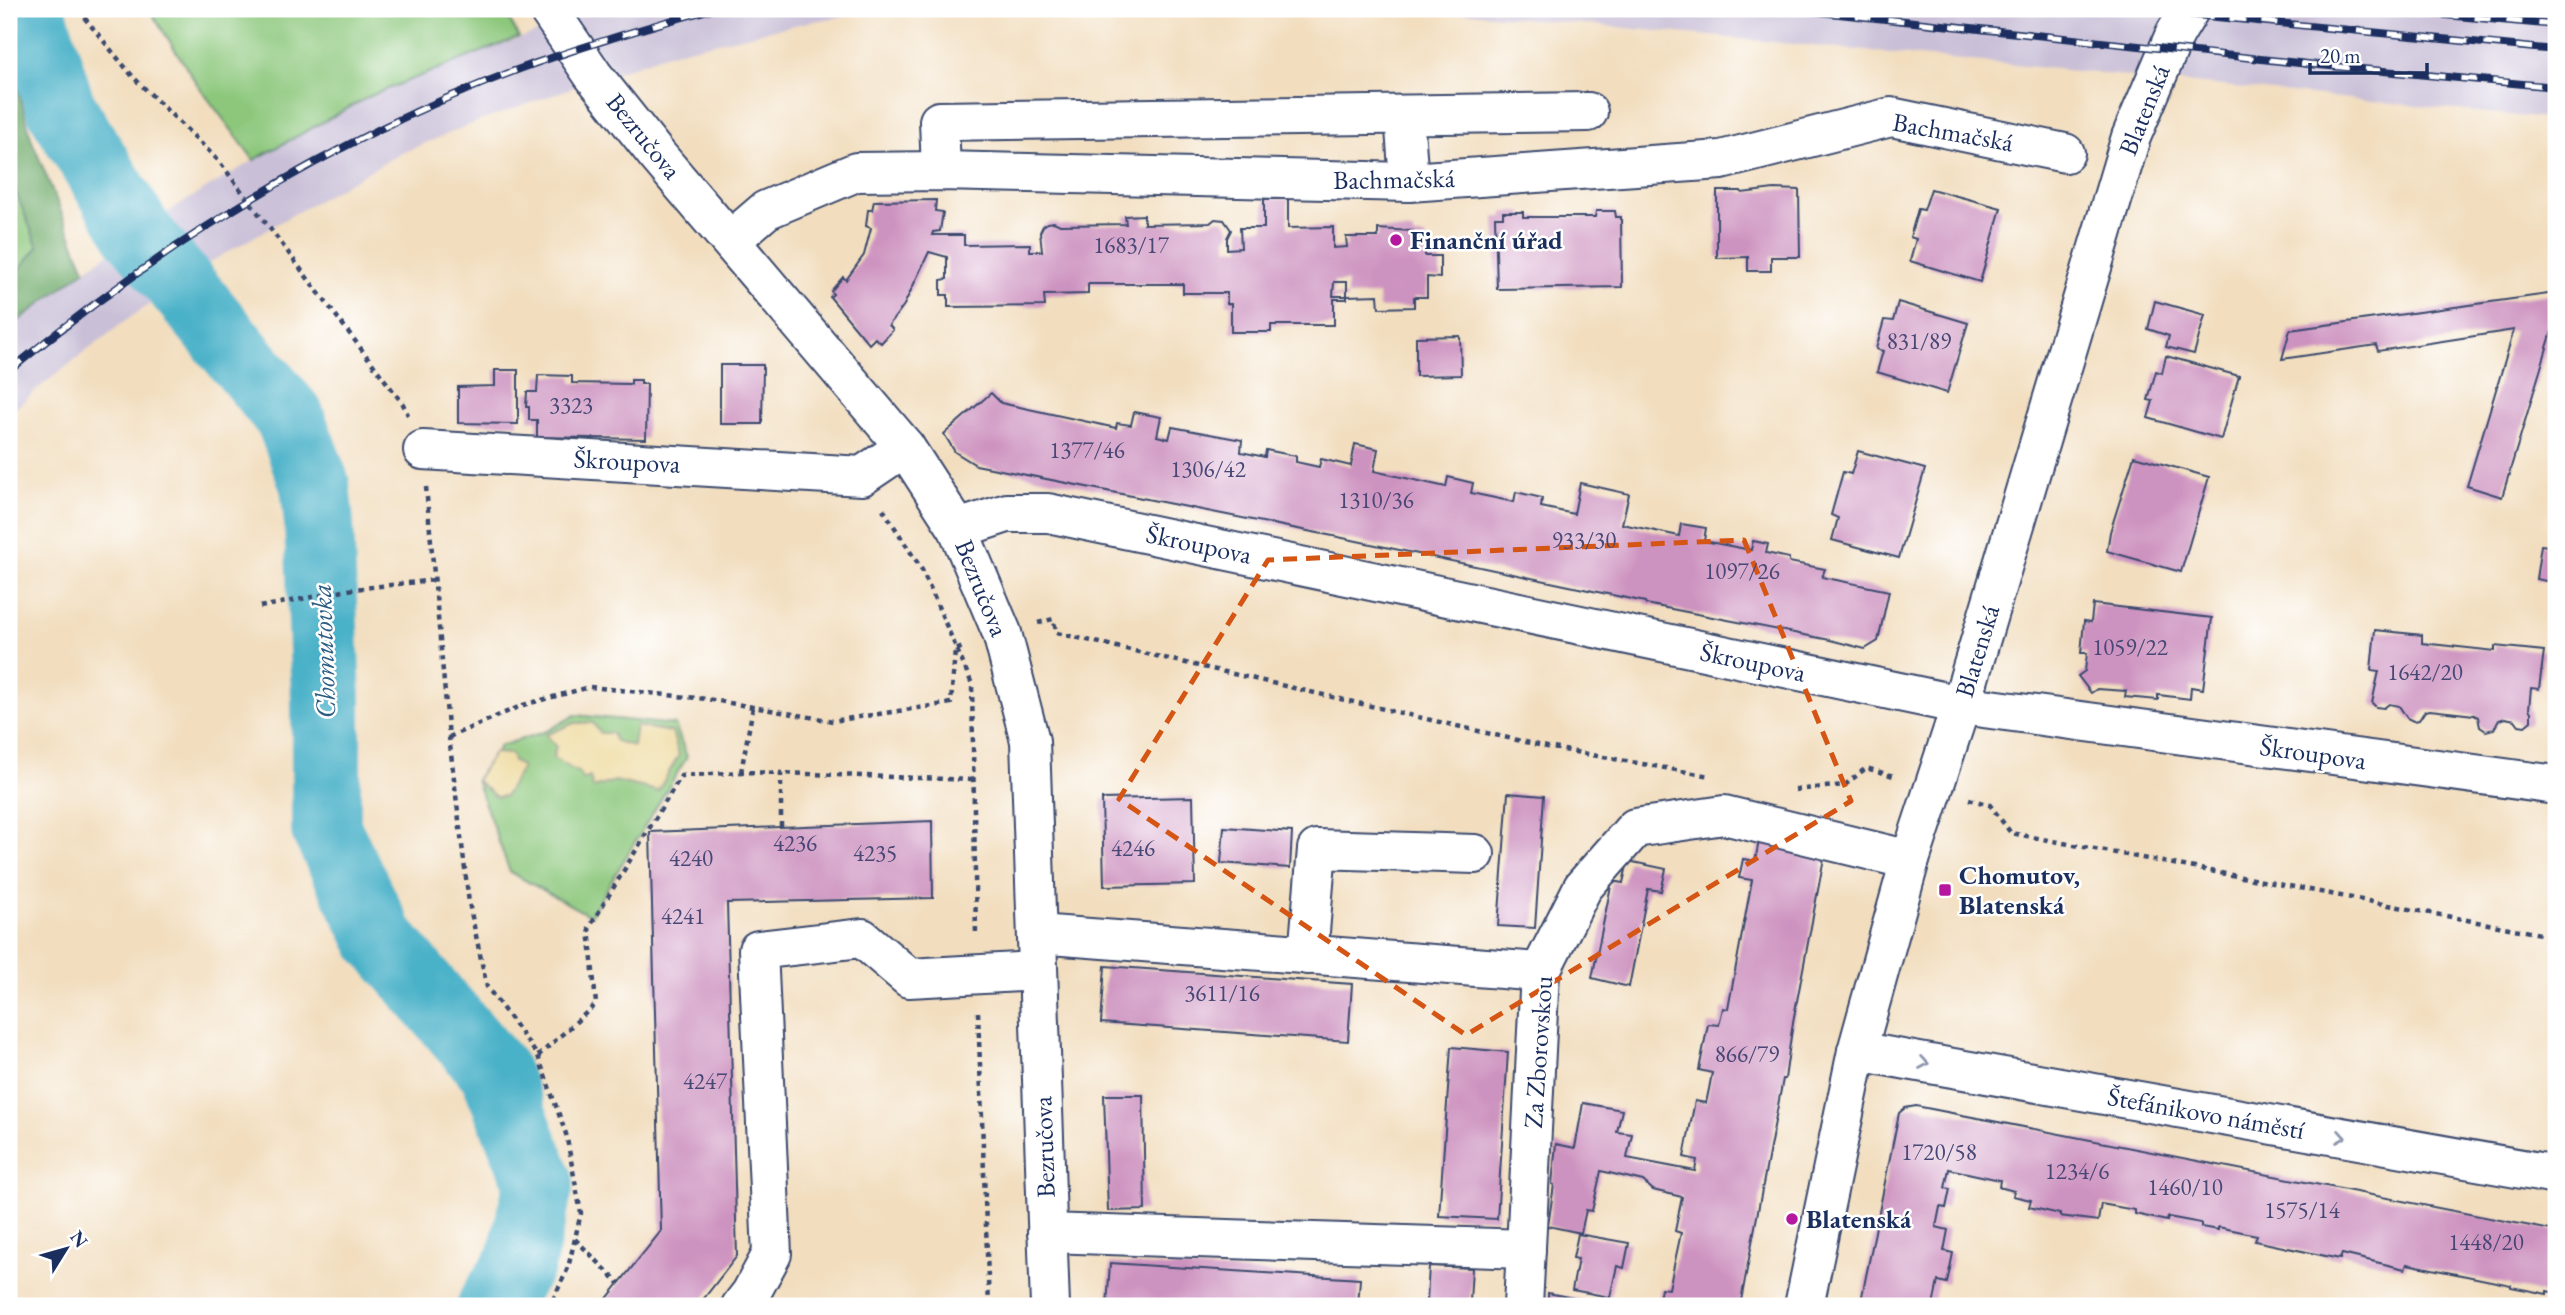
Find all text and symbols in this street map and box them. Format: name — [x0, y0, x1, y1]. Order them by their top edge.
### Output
scale bar — [2310, 32, 2427, 76]
text: 20 m — [2320, 42, 2361, 69]
street label: Blatenská — [2110, 59, 2178, 160]
street label: Bezručova — [599, 86, 690, 187]
street label: Bachmačská — [1890, 105, 2017, 159]
street label: Bachmačská — [1333, 161, 1456, 197]
place label: Finanční úřad — [1410, 223, 1563, 257]
house number: 1683/17 — [1093, 230, 1170, 260]
marker: Finanční úřad — [1388, 232, 1404, 248]
house number: 831/89 — [1887, 326, 1951, 356]
house number: 3323 — [549, 390, 593, 420]
house number: 1377/46 — [1049, 435, 1125, 465]
street label: Škroupova — [573, 441, 682, 481]
house number: 1306/42 — [1170, 454, 1246, 484]
house number: 1310/36 — [1338, 485, 1414, 515]
street label: Škroupova — [1143, 516, 1255, 572]
house number: 933/30 — [1552, 525, 1616, 555]
street label: Bezručova — [947, 535, 1017, 642]
house number: 1097/26 — [1704, 556, 1780, 586]
water label: Chomutovka — [303, 583, 343, 719]
street label: Blatenská — [1947, 600, 2007, 701]
house number: 1059/22 — [2092, 632, 2168, 662]
street label: Škroupova — [1697, 634, 1809, 690]
house number: 1642/20 — [2387, 657, 2463, 687]
street label: Škroupova — [2258, 729, 2369, 777]
house number: 4236 — [773, 828, 817, 858]
house number: 4246 — [1111, 833, 1155, 863]
house number: 4235 — [853, 838, 897, 868]
house number: 4240 — [669, 843, 713, 873]
place label: Chomutov, Blatenská — [1959, 858, 2080, 922]
marker: Chomutov, Blatenská — [1937, 882, 1953, 898]
house number: 4241 — [661, 901, 705, 931]
street label: Za Zborovskou — [1516, 974, 1560, 1129]
house number: 3611/16 — [1184, 978, 1260, 1008]
house number: 866/79 — [1715, 1039, 1779, 1069]
one-way arrow — [1918, 1055, 1930, 1070]
house number: 4247 — [683, 1066, 728, 1096]
street label: Štefánikovo náměstí — [2105, 1079, 2308, 1147]
street label: Bezručova — [1025, 1095, 1063, 1198]
one-way arrow — [2335, 1129, 2347, 1144]
house number: 1720/58 — [1901, 1137, 1977, 1167]
house number: 1234/6 — [2045, 1156, 2109, 1186]
house number: 1460/10 — [2147, 1172, 2223, 1202]
house number: 1575/14 — [2264, 1195, 2341, 1225]
place label: Blatenská — [1806, 1202, 1912, 1236]
marker: Blatenská — [1784, 1211, 1800, 1227]
north arrow — [32, 1214, 102, 1284]
text: N — [65, 1225, 94, 1253]
house number: 1448/20 — [2448, 1227, 2524, 1257]

